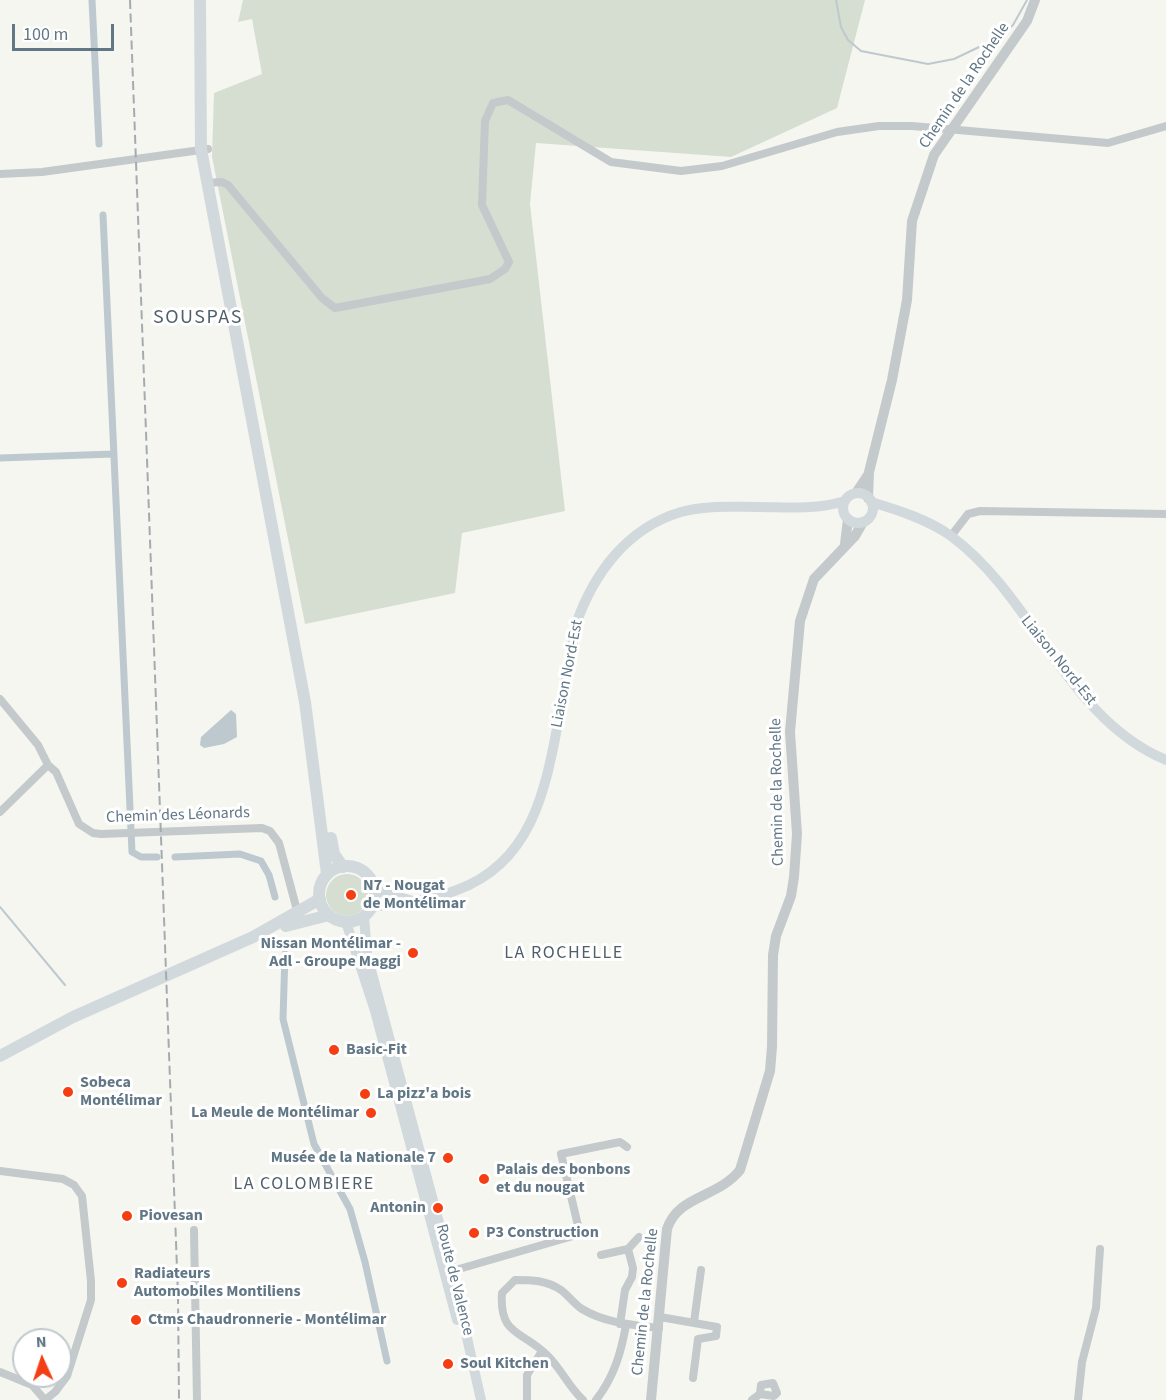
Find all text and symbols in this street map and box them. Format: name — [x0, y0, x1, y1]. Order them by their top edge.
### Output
scale bar — [15, 12, 117, 50]
street label: Chemin de la Rochelle — [916, 19, 1014, 153]
text: 100 m — [23, 22, 68, 47]
district label: SOUSPAS — [153, 307, 243, 331]
street label: Liaison Nord-Est — [1016, 612, 1100, 710]
street label: Liaison Nord-Est — [548, 618, 588, 730]
street label: Chemin de la Rochelle — [767, 718, 789, 866]
street label: Chemin des Léonards — [106, 804, 250, 828]
place label: N7 - Nougat de Montélimar — [363, 876, 466, 914]
marker: N7 - Nougat de Montélimar — [344, 888, 358, 902]
place label: Nissan Montélimar - Adl - Groupe Maggi — [261, 934, 401, 972]
district label: LA ROCHELLE — [504, 943, 624, 965]
marker: Nissan Montélimar - Adl - Groupe Maggi — [406, 946, 420, 960]
place label: Basic-Fit — [346, 1040, 407, 1060]
marker: Basic-Fit — [327, 1043, 341, 1057]
place label: Sobeca Montélimar — [80, 1073, 162, 1111]
place label: La pizz'a bois — [377, 1084, 471, 1104]
marker: Sobeca Montélimar — [61, 1085, 75, 1099]
marker: La pizz'a bois — [358, 1087, 372, 1101]
place label: La Meule de Montélimar — [191, 1103, 359, 1123]
marker: La Meule de Montélimar — [364, 1106, 378, 1120]
place label: Musée de la Nationale 7 — [271, 1148, 436, 1168]
marker: Musée de la Nationale 7 — [441, 1151, 455, 1165]
place label: Palais des bonbons et du nougat — [496, 1160, 630, 1198]
marker: Palais des bonbons et du nougat — [477, 1172, 491, 1186]
district label: LA COLOMBIERE — [233, 1174, 375, 1196]
place label: Antonin — [370, 1198, 426, 1218]
marker: Antonin — [431, 1201, 445, 1215]
place label: Piovesan — [139, 1206, 203, 1226]
marker: Piovesan — [120, 1209, 134, 1223]
street label: Route de Valence — [431, 1222, 477, 1338]
place label: P3 Construction — [486, 1223, 599, 1243]
marker: P3 Construction — [467, 1226, 481, 1240]
street label: Chemin de la Rochelle — [629, 1227, 663, 1377]
place label: Radiateurs Automobiles Montiliens — [134, 1264, 301, 1302]
marker: Radiateurs Automobiles Montiliens — [115, 1276, 129, 1290]
place label: Ctms Chaudronnerie - Montélimar — [148, 1310, 386, 1330]
marker: Ctms Chaudronnerie - Montélimar — [129, 1313, 143, 1327]
north arrow — [12, 1328, 72, 1388]
text: N — [35, 1331, 47, 1353]
place label: Soul Kitchen — [460, 1354, 549, 1374]
marker: Soul Kitchen — [441, 1357, 455, 1371]

